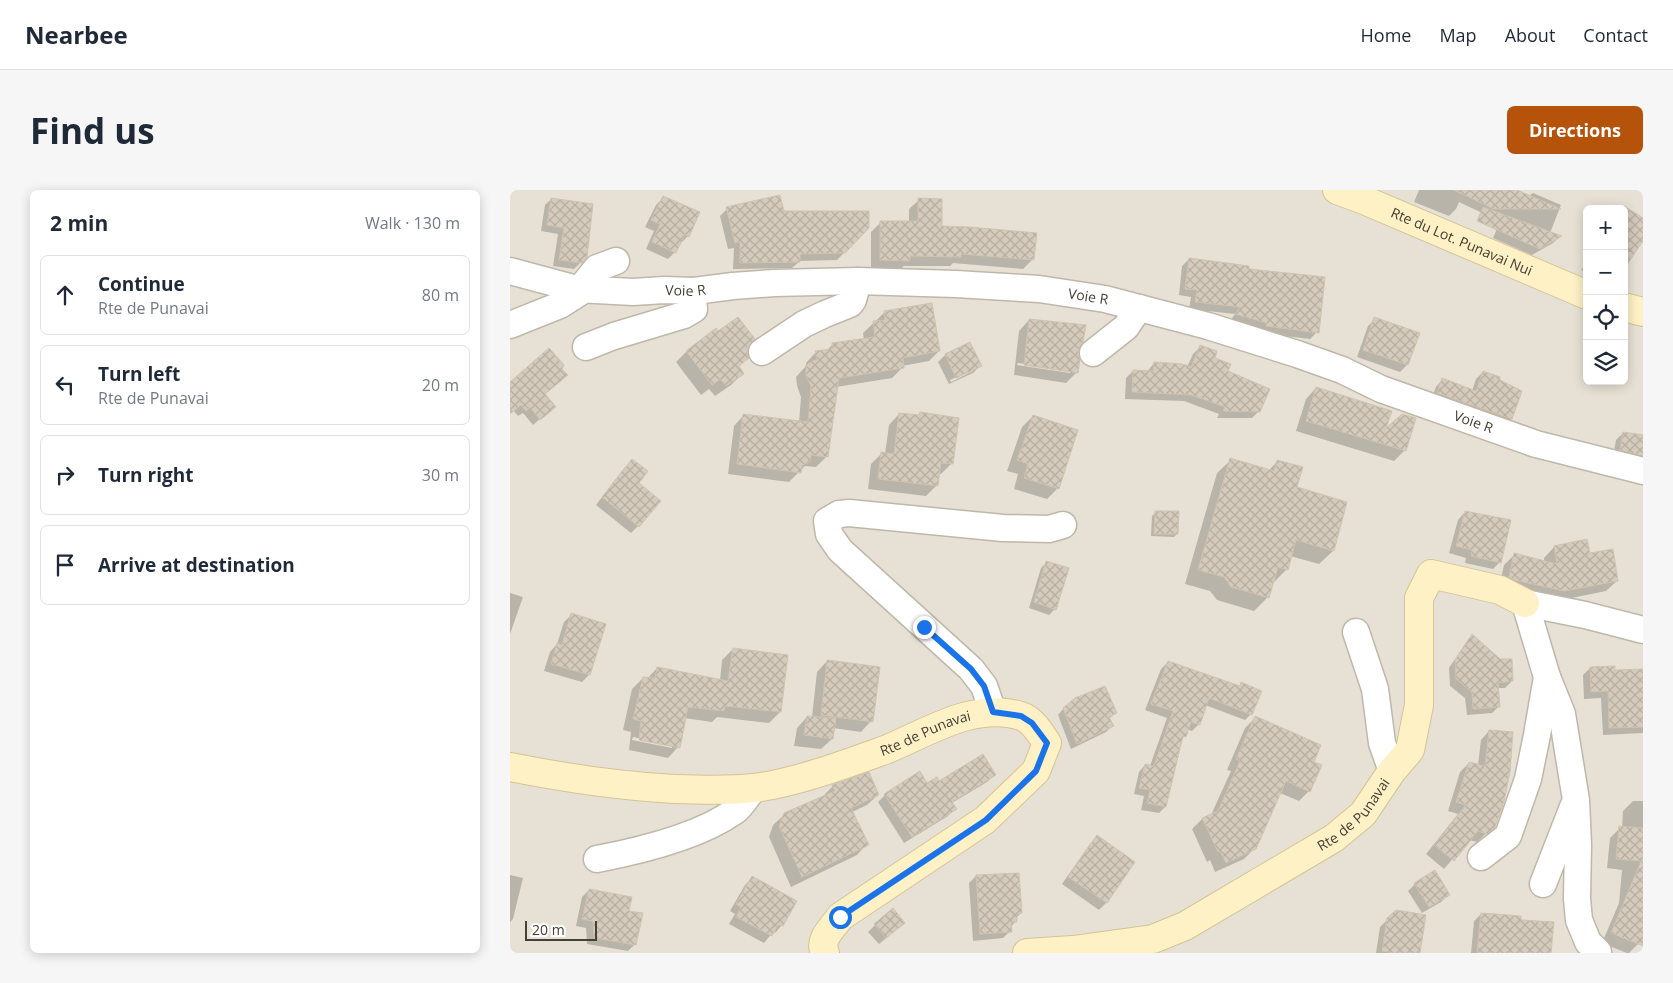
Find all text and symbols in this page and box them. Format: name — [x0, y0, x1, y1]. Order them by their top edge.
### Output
text: Nearbee — [25, 18, 128, 51]
text: Home — [1361, 23, 1411, 47]
text: Map — [1439, 23, 1477, 47]
text: About — [1505, 23, 1555, 47]
text: Contact — [1583, 23, 1648, 47]
button: Directions — [1507, 106, 1643, 154]
text: Find us — [30, 107, 155, 154]
street label: Rte du Lot. Punavai Nui — [1388, 203, 1536, 280]
map controls — [1583, 205, 1628, 385]
button: + — [1583, 205, 1628, 250]
text: 2 min — [50, 209, 108, 237]
text: Walk · 130 m — [365, 212, 460, 234]
button: − — [1583, 250, 1628, 295]
text: Continue — [98, 271, 185, 297]
street label: Voie R — [665, 280, 707, 300]
icon: ahead — [51, 281, 79, 309]
text: 80 m — [422, 284, 459, 306]
street label: Voie R — [1067, 284, 1110, 308]
button: locate — [1583, 295, 1628, 340]
text: Rte de Punavai — [98, 297, 209, 319]
button: layers — [1583, 340, 1628, 385]
text: Turn left — [98, 361, 180, 387]
icon: left — [51, 371, 79, 399]
text: 20 m — [422, 374, 459, 396]
text: Rte de Punavai — [98, 387, 209, 409]
street label: Voie R — [1451, 406, 1496, 437]
icon: right — [51, 461, 79, 489]
text: Turn right — [98, 462, 193, 488]
text: 30 m — [422, 464, 459, 486]
icon: arrive — [51, 551, 79, 579]
text: Arrive at destination — [98, 552, 295, 578]
route end — [913, 616, 936, 639]
street label: Rte de Punavai — [877, 706, 972, 760]
street label: Rte de Punavai — [1313, 774, 1394, 855]
route start — [829, 906, 852, 929]
scale bar — [525, 918, 598, 941]
text: 20 m — [532, 920, 565, 939]

